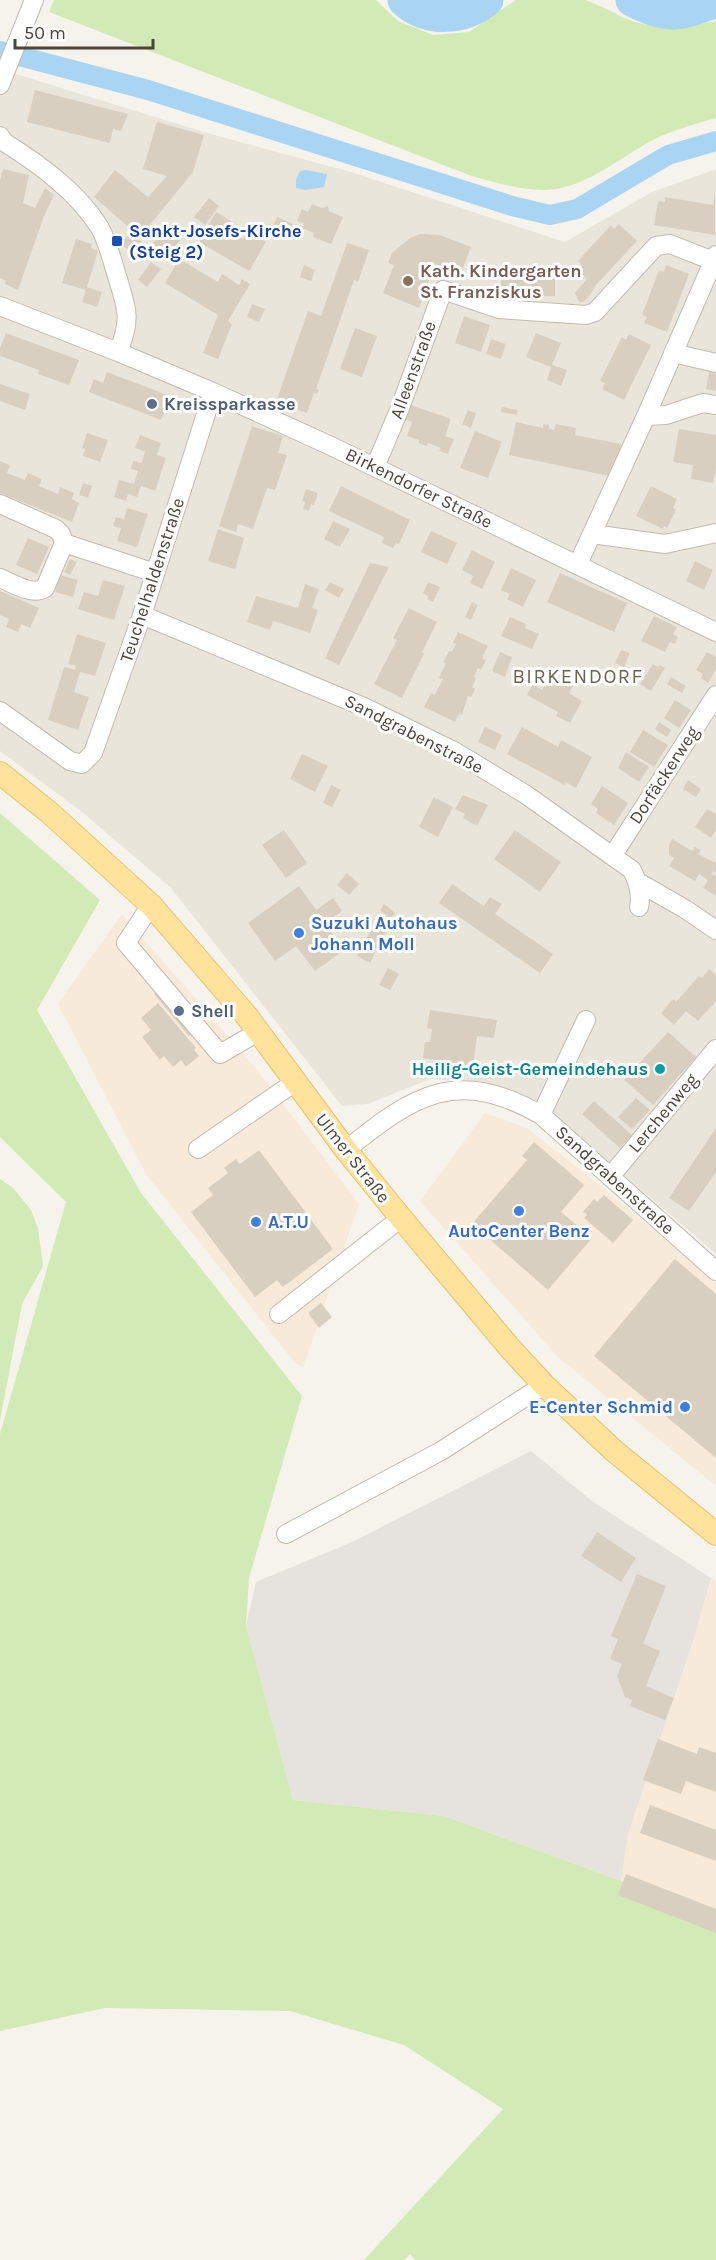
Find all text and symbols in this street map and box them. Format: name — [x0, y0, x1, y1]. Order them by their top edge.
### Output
scale bar — [15, 12, 153, 50]
text: 50 m — [24, 22, 66, 44]
place label: Sankt-Josefs-Kirche (Steig 2) — [129, 220, 302, 263]
marker: Sankt-Josefs-Kirche (Steig 2) — [110, 234, 124, 248]
place label: Kath. Kindergarten St. Franziskus — [420, 260, 581, 303]
marker: Kath. Kindergarten St. Franziskus — [401, 274, 415, 288]
street label: Alleenstraße — [385, 318, 441, 422]
place label: Kreissparkasse — [164, 393, 296, 415]
marker: Kreissparkasse — [145, 397, 159, 411]
street label: Birkendorfer Straße — [342, 443, 496, 533]
street label: Teuchelhaldenstraße — [115, 495, 189, 665]
district label: BIRKENDORF — [512, 665, 644, 688]
street label: Sandgrabenstraße — [341, 690, 487, 778]
street label: Dorfäckerweg — [624, 722, 704, 828]
place label: Suzuki Autohaus Johann Moll — [311, 912, 457, 955]
marker: Suzuki Autohaus Johann Moll — [292, 926, 306, 940]
place label: Shell — [191, 1000, 234, 1022]
marker: Shell — [172, 1004, 186, 1018]
place label: Heilig-Geist-Gemeindehaus — [412, 1058, 648, 1080]
marker: Heilig-Geist-Gemeindehaus — [653, 1062, 667, 1076]
street label: Lerchenweg — [623, 1069, 703, 1157]
street label: Ulmer Straße — [311, 1109, 395, 1207]
street label: Sandgrabenstraße — [551, 1121, 679, 1239]
marker: AutoCenter Benz — [512, 1204, 526, 1218]
place label: A.T.U — [268, 1211, 309, 1233]
marker: A.T.U — [249, 1215, 263, 1229]
place label: AutoCenter Benz — [448, 1220, 590, 1242]
place label: E-Center Schmid — [529, 1396, 673, 1418]
marker: E-Center Schmid — [678, 1400, 692, 1414]

